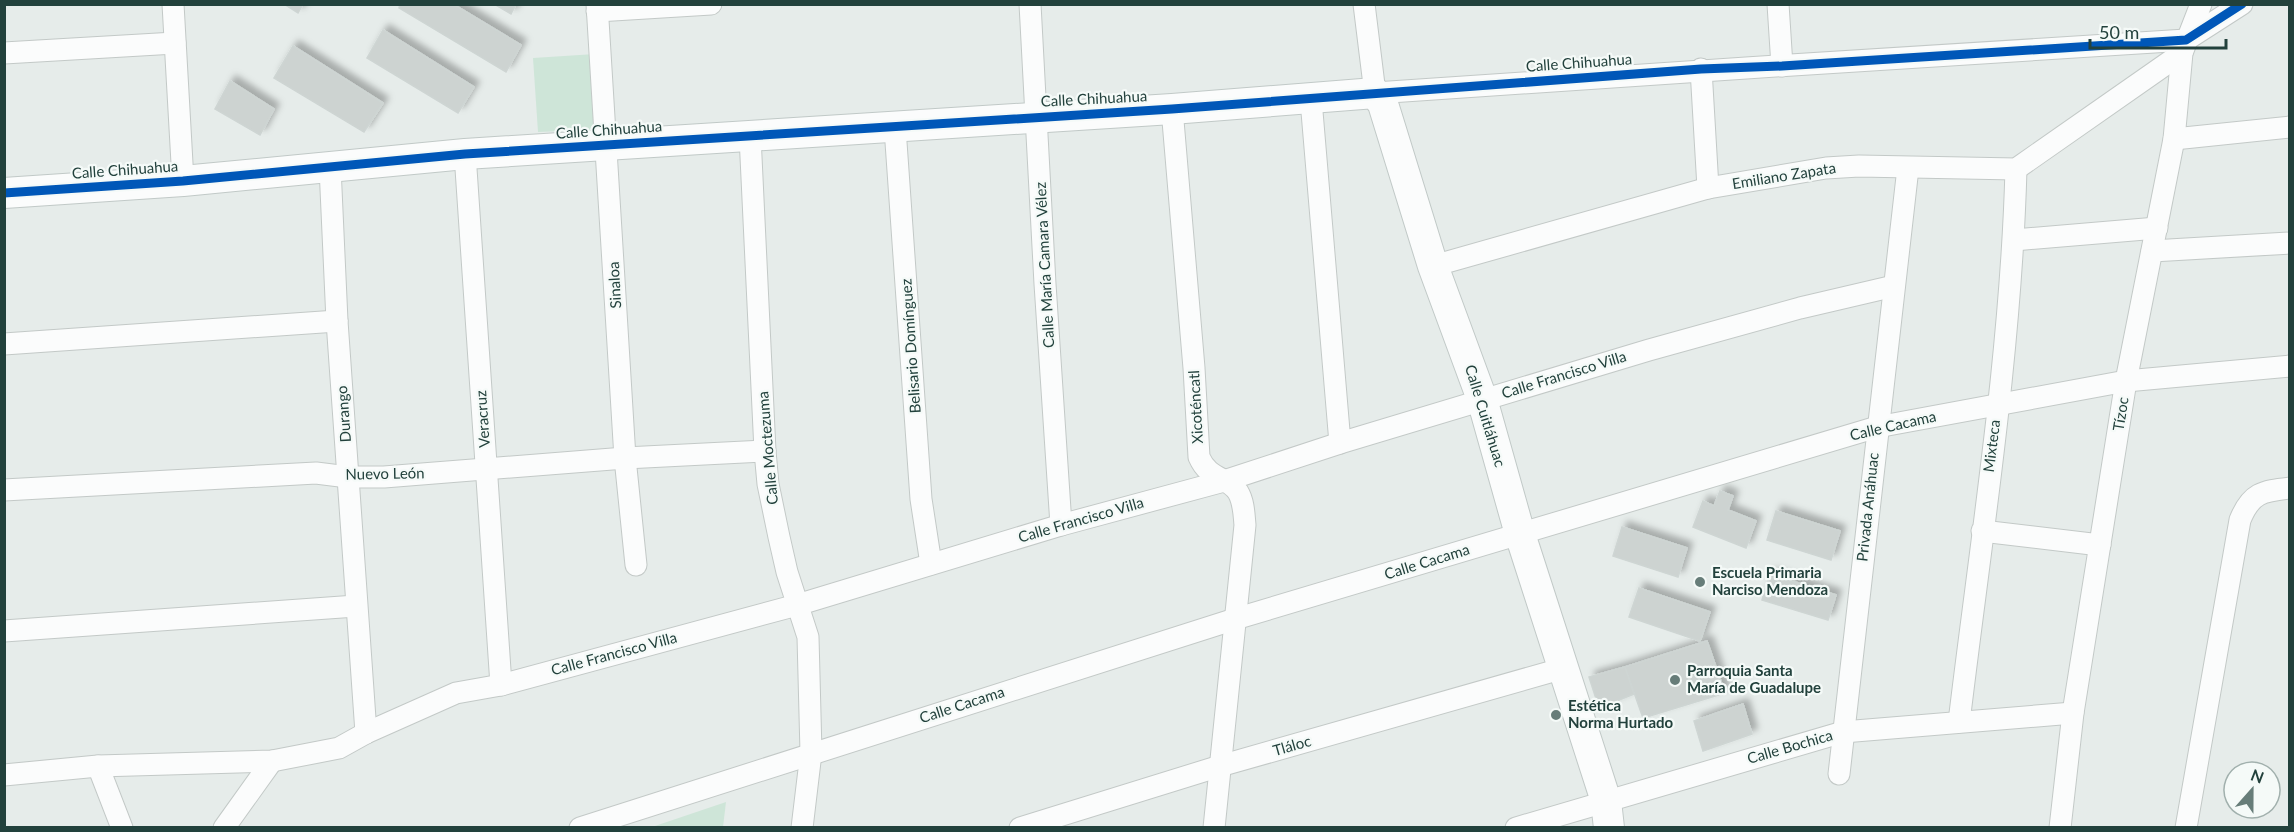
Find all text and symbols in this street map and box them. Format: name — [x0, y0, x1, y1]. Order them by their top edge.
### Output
scale bar — [2090, 12, 2226, 50]
text: 50 m — [2099, 21, 2139, 43]
street label: Calle Chihuahua — [1525, 49, 1633, 75]
street label: Calle Chihuahua — [1040, 86, 1148, 110]
street label: Calle Chihuahua — [555, 116, 663, 142]
street label: Calle Chihuahua — [71, 156, 179, 182]
street label: Emiliano Zapata — [1731, 158, 1837, 192]
street label: Calle María Camara Vélez — [1031, 181, 1057, 349]
street label: Sinaloa — [604, 261, 624, 309]
street label: Belisario Domínguez — [896, 278, 924, 414]
street label: Calle Francisco Villa — [1499, 346, 1628, 402]
street label: Calle Cuitláhuac — [1462, 362, 1510, 469]
street label: Xicoténcatl — [1184, 370, 1206, 444]
street label: Durango — [332, 385, 354, 443]
street label: Veracruz — [471, 390, 493, 448]
street label: Calle Moctezuma — [753, 391, 781, 506]
street label: Tízoc — [2108, 396, 2132, 432]
street label: Calle Cacama — [1848, 406, 1938, 444]
street label: Mixteca — [1979, 419, 2003, 473]
street label: Privada Anáhuac — [1852, 452, 1882, 562]
street label: Nuevo León — [345, 463, 425, 483]
street label: Calle Francisco Villa — [1016, 493, 1146, 546]
street label: Calle Cacama — [1382, 540, 1472, 583]
place label: Escuela Primaria Narciso Mendoza — [1712, 563, 1828, 598]
marker: Escuela Primaria Narciso Mendoza — [1693, 575, 1707, 589]
street label: Calle Francisco Villa — [549, 628, 679, 679]
place label: Parroquia Santa María de Guadalupe — [1687, 661, 1821, 696]
marker: Parroquia Santa María de Guadalupe — [1668, 673, 1682, 687]
street label: Calle Cacama — [917, 682, 1006, 726]
place label: Estética Norma Hurtado — [1568, 696, 1674, 731]
marker: Estética Norma Hurtado — [1549, 708, 1563, 722]
street label: Calle Bochica — [1745, 725, 1835, 767]
street label: Tláloc — [1271, 731, 1313, 759]
north arrow — [2222, 760, 2282, 820]
text: N — [2248, 764, 2267, 787]

